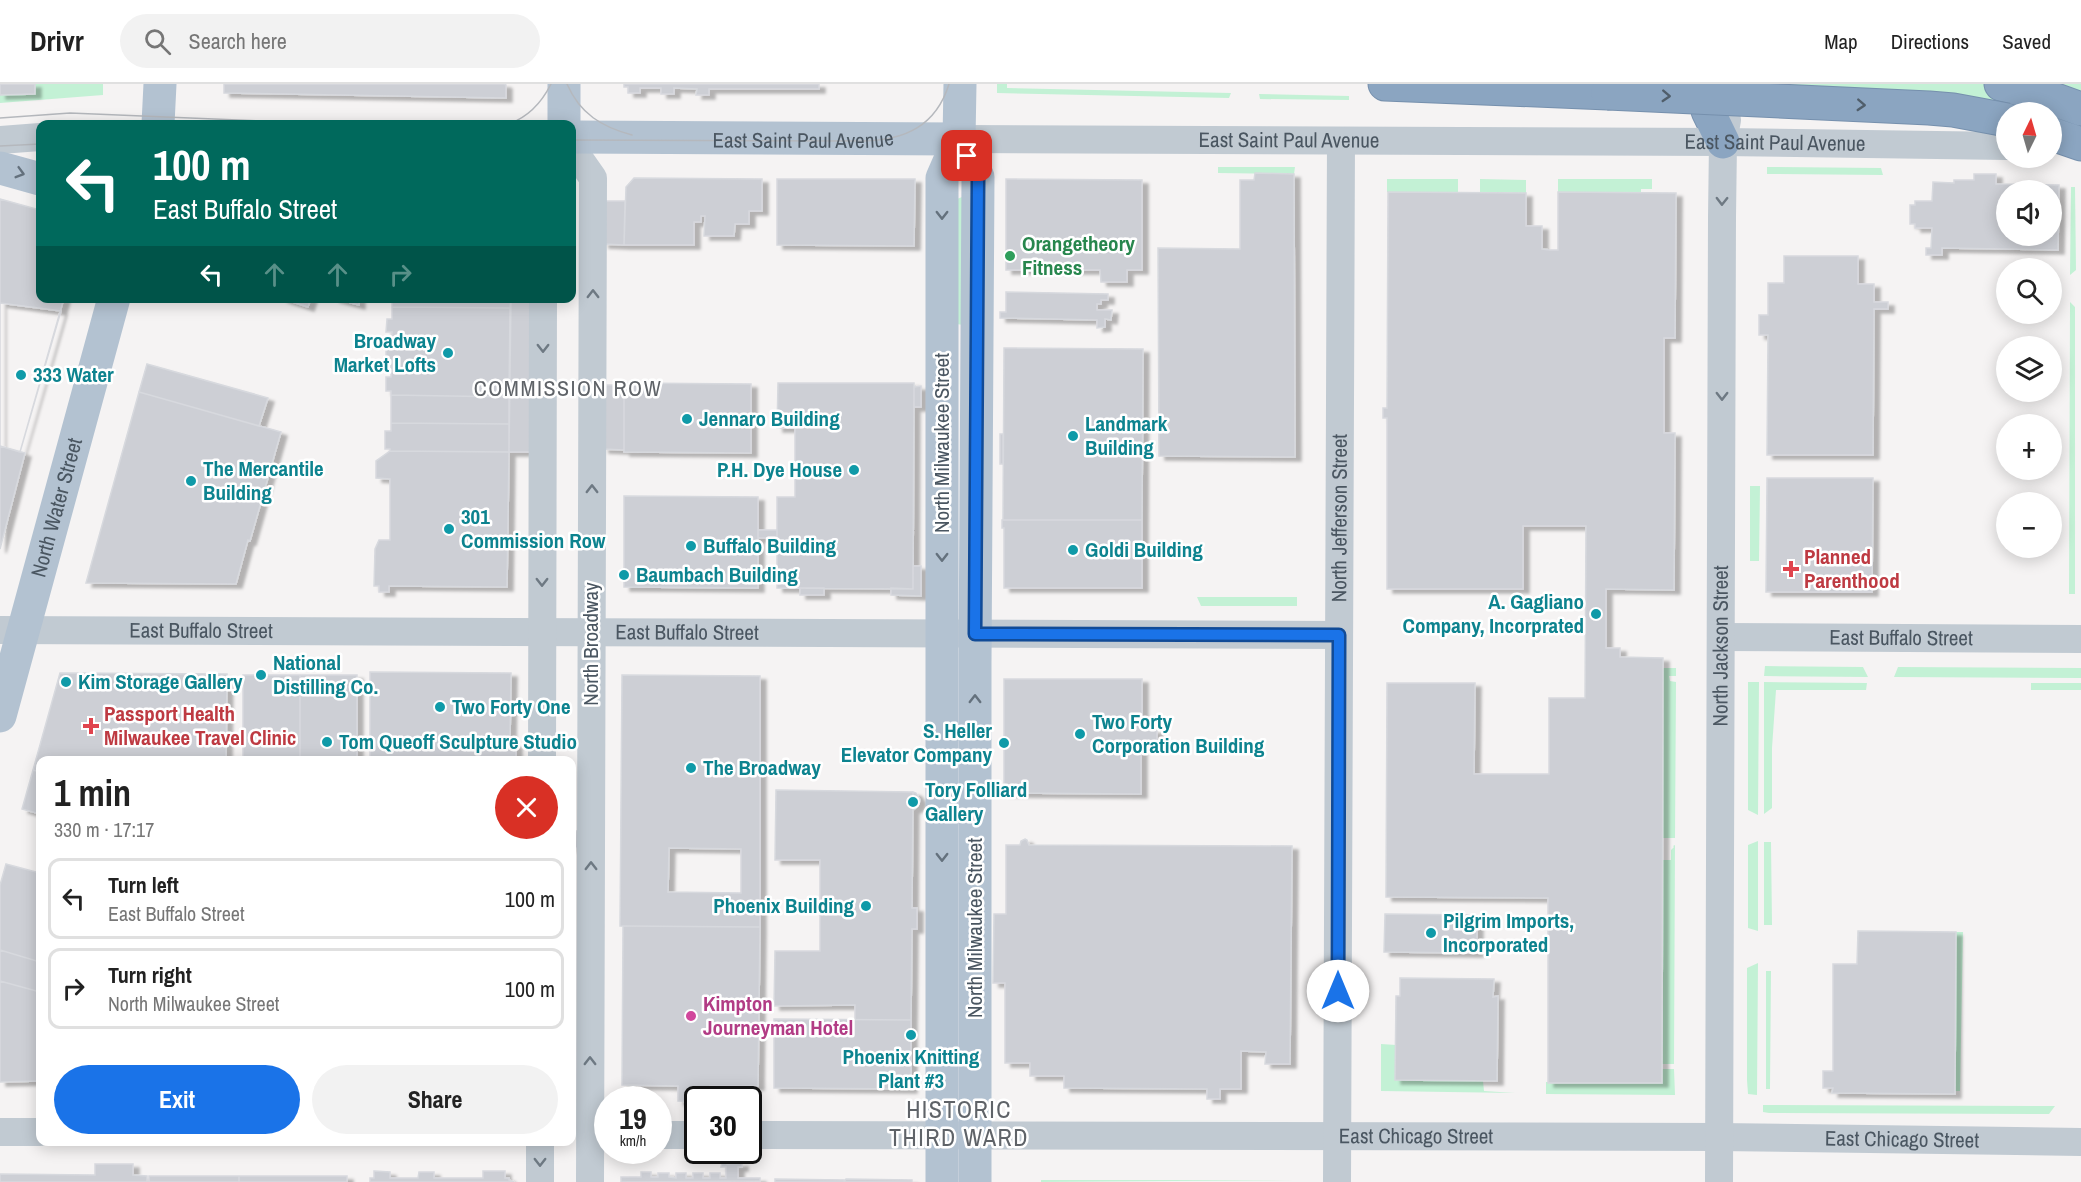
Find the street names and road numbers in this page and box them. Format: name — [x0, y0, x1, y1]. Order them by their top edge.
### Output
street label: East Saint Paul Avenue — [713, 123, 896, 155]
street label: East Saint Paul Avenue — [1199, 125, 1379, 155]
street label: East Saint Paul Avenue — [1685, 127, 1866, 158]
street label: North Milwaukee Street — [927, 353, 956, 533]
street label: North Water Street — [24, 434, 89, 580]
street label: North Jefferson Street — [1324, 434, 1354, 602]
street label: North Jackson Street — [1705, 565, 1735, 727]
street label: North Broadway — [576, 582, 605, 706]
street label: East Buffalo Street — [129, 615, 273, 645]
street label: East Buffalo Street — [615, 617, 759, 647]
street label: East Buffalo Street — [1829, 623, 1973, 652]
street label: North Milwaukee Street — [960, 838, 989, 1018]
street label: East Chicago Street — [1339, 1121, 1493, 1151]
street label: East Chicago Street — [1825, 1123, 1980, 1155]

